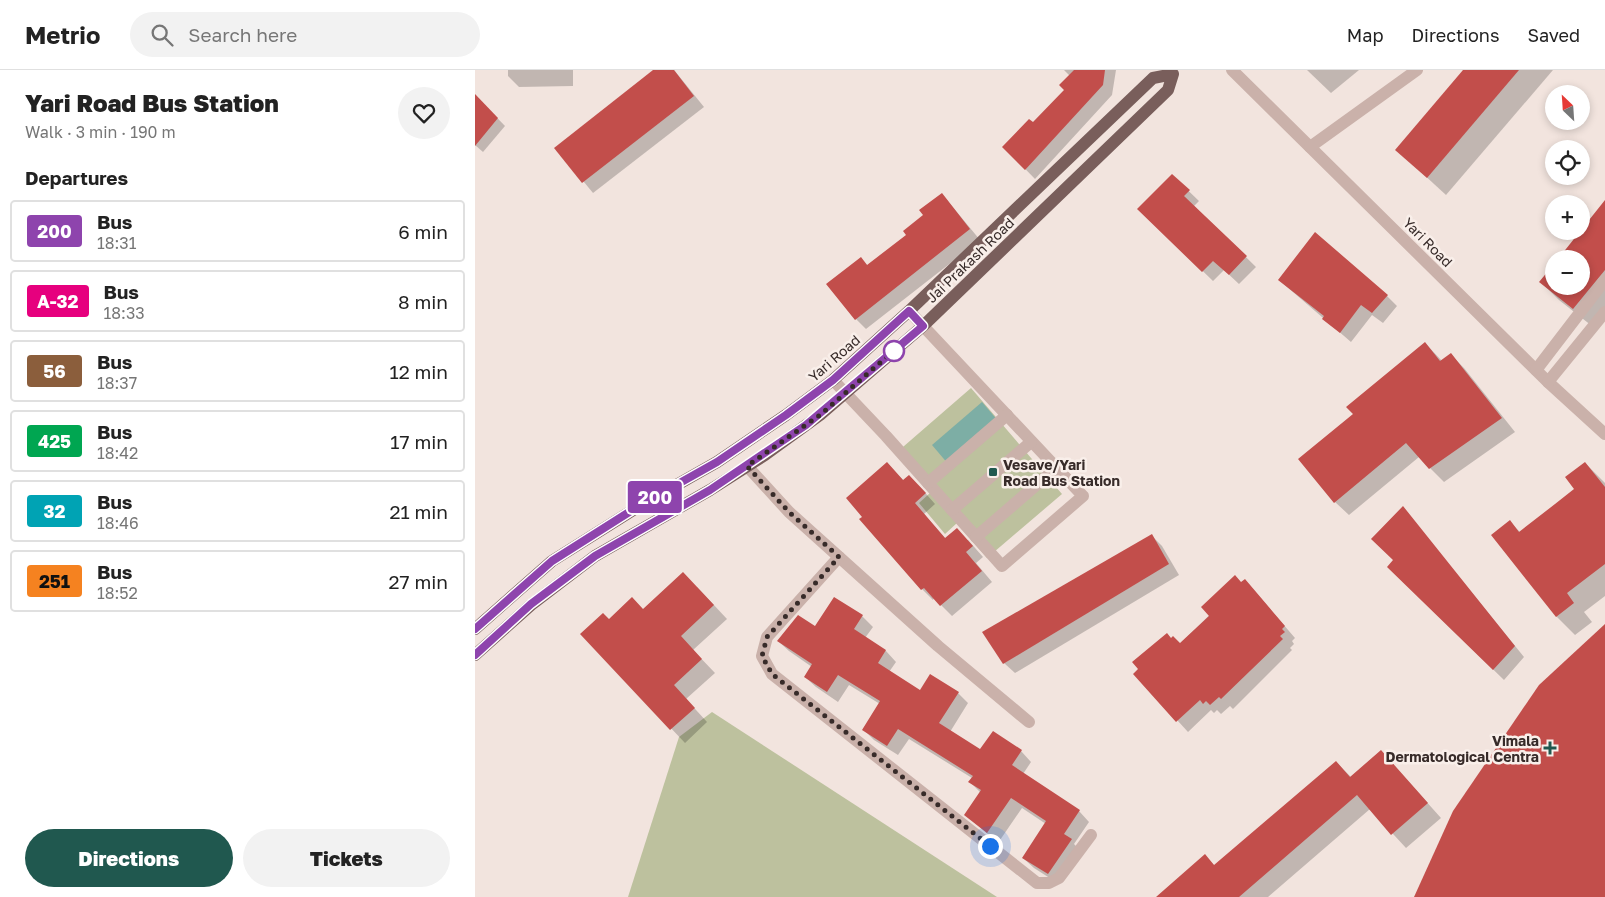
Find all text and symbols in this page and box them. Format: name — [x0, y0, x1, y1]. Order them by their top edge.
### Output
search box — [130, 12, 480, 57]
text: Metrio — [25, 20, 100, 49]
icon: search — [148, 21, 176, 49]
text: Search here — [188, 23, 297, 46]
text: Map — [1347, 24, 1383, 46]
text: Directions — [1411, 24, 1499, 46]
text: Saved — [1527, 24, 1580, 46]
north arrow — [1545, 85, 1590, 130]
map controls — [1545, 85, 1590, 295]
button: heart — [398, 87, 450, 139]
text: Yari Road Bus Station — [25, 88, 279, 117]
text: Walk · 3 min · 190 m — [25, 122, 176, 142]
button: locate — [1545, 140, 1590, 185]
text: Departures — [25, 166, 128, 189]
button: + — [1545, 195, 1590, 240]
text: Bus — [97, 210, 132, 233]
street label: Jai Prakash Road — [923, 214, 1017, 306]
street label: Yari Road — [1400, 214, 1456, 270]
text: 200 — [37, 220, 72, 242]
text: 6 min — [398, 220, 448, 243]
text: 18:31 — [97, 233, 136, 253]
button: − — [1545, 250, 1590, 295]
text: Bus — [104, 280, 139, 303]
text: A-32 — [37, 290, 79, 312]
text: 8 min — [398, 290, 448, 313]
text: 18:33 — [104, 303, 145, 323]
street label: Yari Road — [805, 331, 863, 385]
unlabelled marker — [883, 340, 905, 362]
text: Bus — [97, 350, 132, 373]
text: 56 — [43, 360, 66, 382]
text: 12 min — [389, 360, 448, 383]
text: 18:37 — [97, 373, 137, 393]
text: Bus — [97, 420, 132, 443]
text: 425 — [38, 430, 71, 452]
text: 17 min — [390, 430, 448, 453]
text: 18:42 — [97, 443, 138, 463]
place label: Vesave/Yari Road Bus Station — [1003, 456, 1120, 489]
marker: Vesave/Yari Road Bus Station — [987, 466, 999, 478]
line badge: 200 — [626, 481, 684, 513]
text: 200 — [638, 486, 672, 508]
text: Bus — [97, 490, 132, 513]
text: 32 — [44, 500, 65, 522]
text: 21 min — [389, 500, 448, 523]
text: 18:46 — [97, 513, 139, 533]
text: Bus — [97, 560, 132, 583]
text: 251 — [39, 570, 70, 592]
text: 27 min — [389, 570, 448, 593]
text: 18:52 — [97, 583, 138, 603]
place label: Vimala Dermatological Centra — [1385, 732, 1539, 765]
marker: Vimala Dermatological Centra — [1543, 741, 1557, 755]
button: Directions — [25, 829, 233, 887]
button: Tickets — [243, 829, 450, 887]
your location — [978, 834, 1003, 859]

